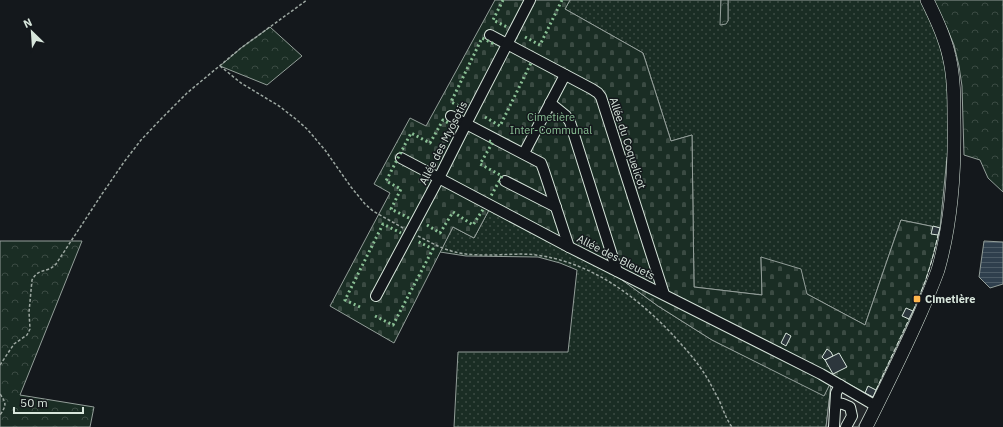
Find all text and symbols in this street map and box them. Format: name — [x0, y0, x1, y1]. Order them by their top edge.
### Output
north arrow — [12, 12, 52, 52]
text: N — [21, 15, 34, 31]
street label: Allée du Coquelicot — [607, 95, 649, 191]
street label: Allée des Myosotis — [416, 99, 470, 187]
park label: Cimetière Inter-Communal — [510, 110, 592, 137]
street label: Allée des Bleuets — [575, 231, 657, 283]
place label: Cimetière — [925, 292, 975, 306]
marker: Cimetière — [912, 294, 922, 304]
scale bar — [14, 389, 83, 415]
text: 50 m — [20, 395, 48, 410]

